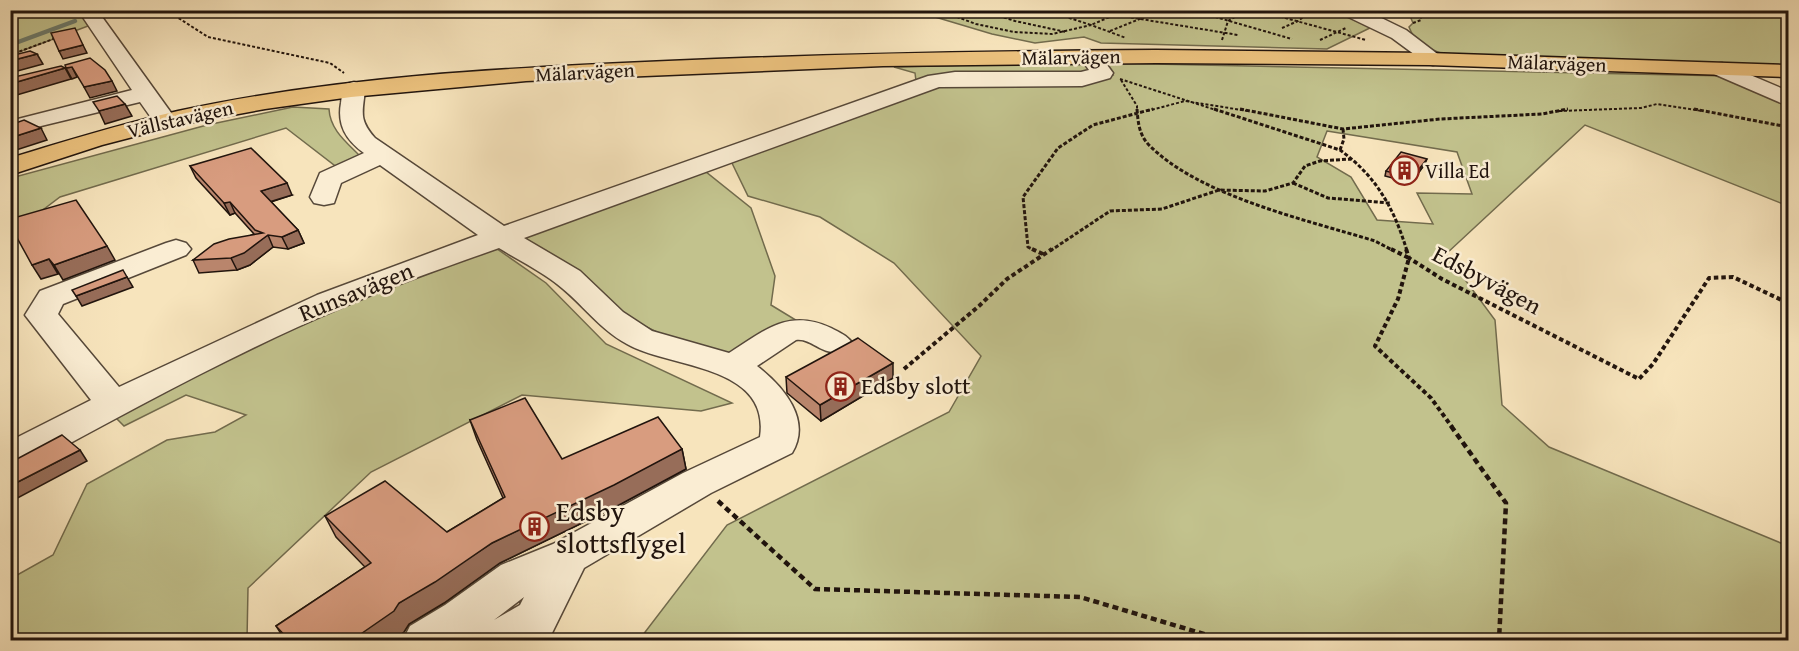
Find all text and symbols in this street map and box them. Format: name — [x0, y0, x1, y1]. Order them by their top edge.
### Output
street label: Mälarvägen — [1021, 41, 1121, 72]
street label: Mälarvägen — [1507, 46, 1607, 79]
street label: Mälarvägen — [535, 54, 635, 89]
street label: Vällstavägen — [124, 92, 236, 145]
building icon: Villa Ed — [1388, 155, 1420, 187]
place label: Villa Ed — [1425, 156, 1490, 185]
street label: Edsbyvägen — [1427, 236, 1548, 323]
street label: Runsavägen — [293, 252, 419, 330]
place label: Edsby slott — [861, 368, 971, 403]
building icon: Edsby slott — [824, 370, 856, 402]
place label: Edsby slottsflygel — [556, 490, 686, 563]
building icon: Edsby slottsflygel — [519, 511, 551, 543]

